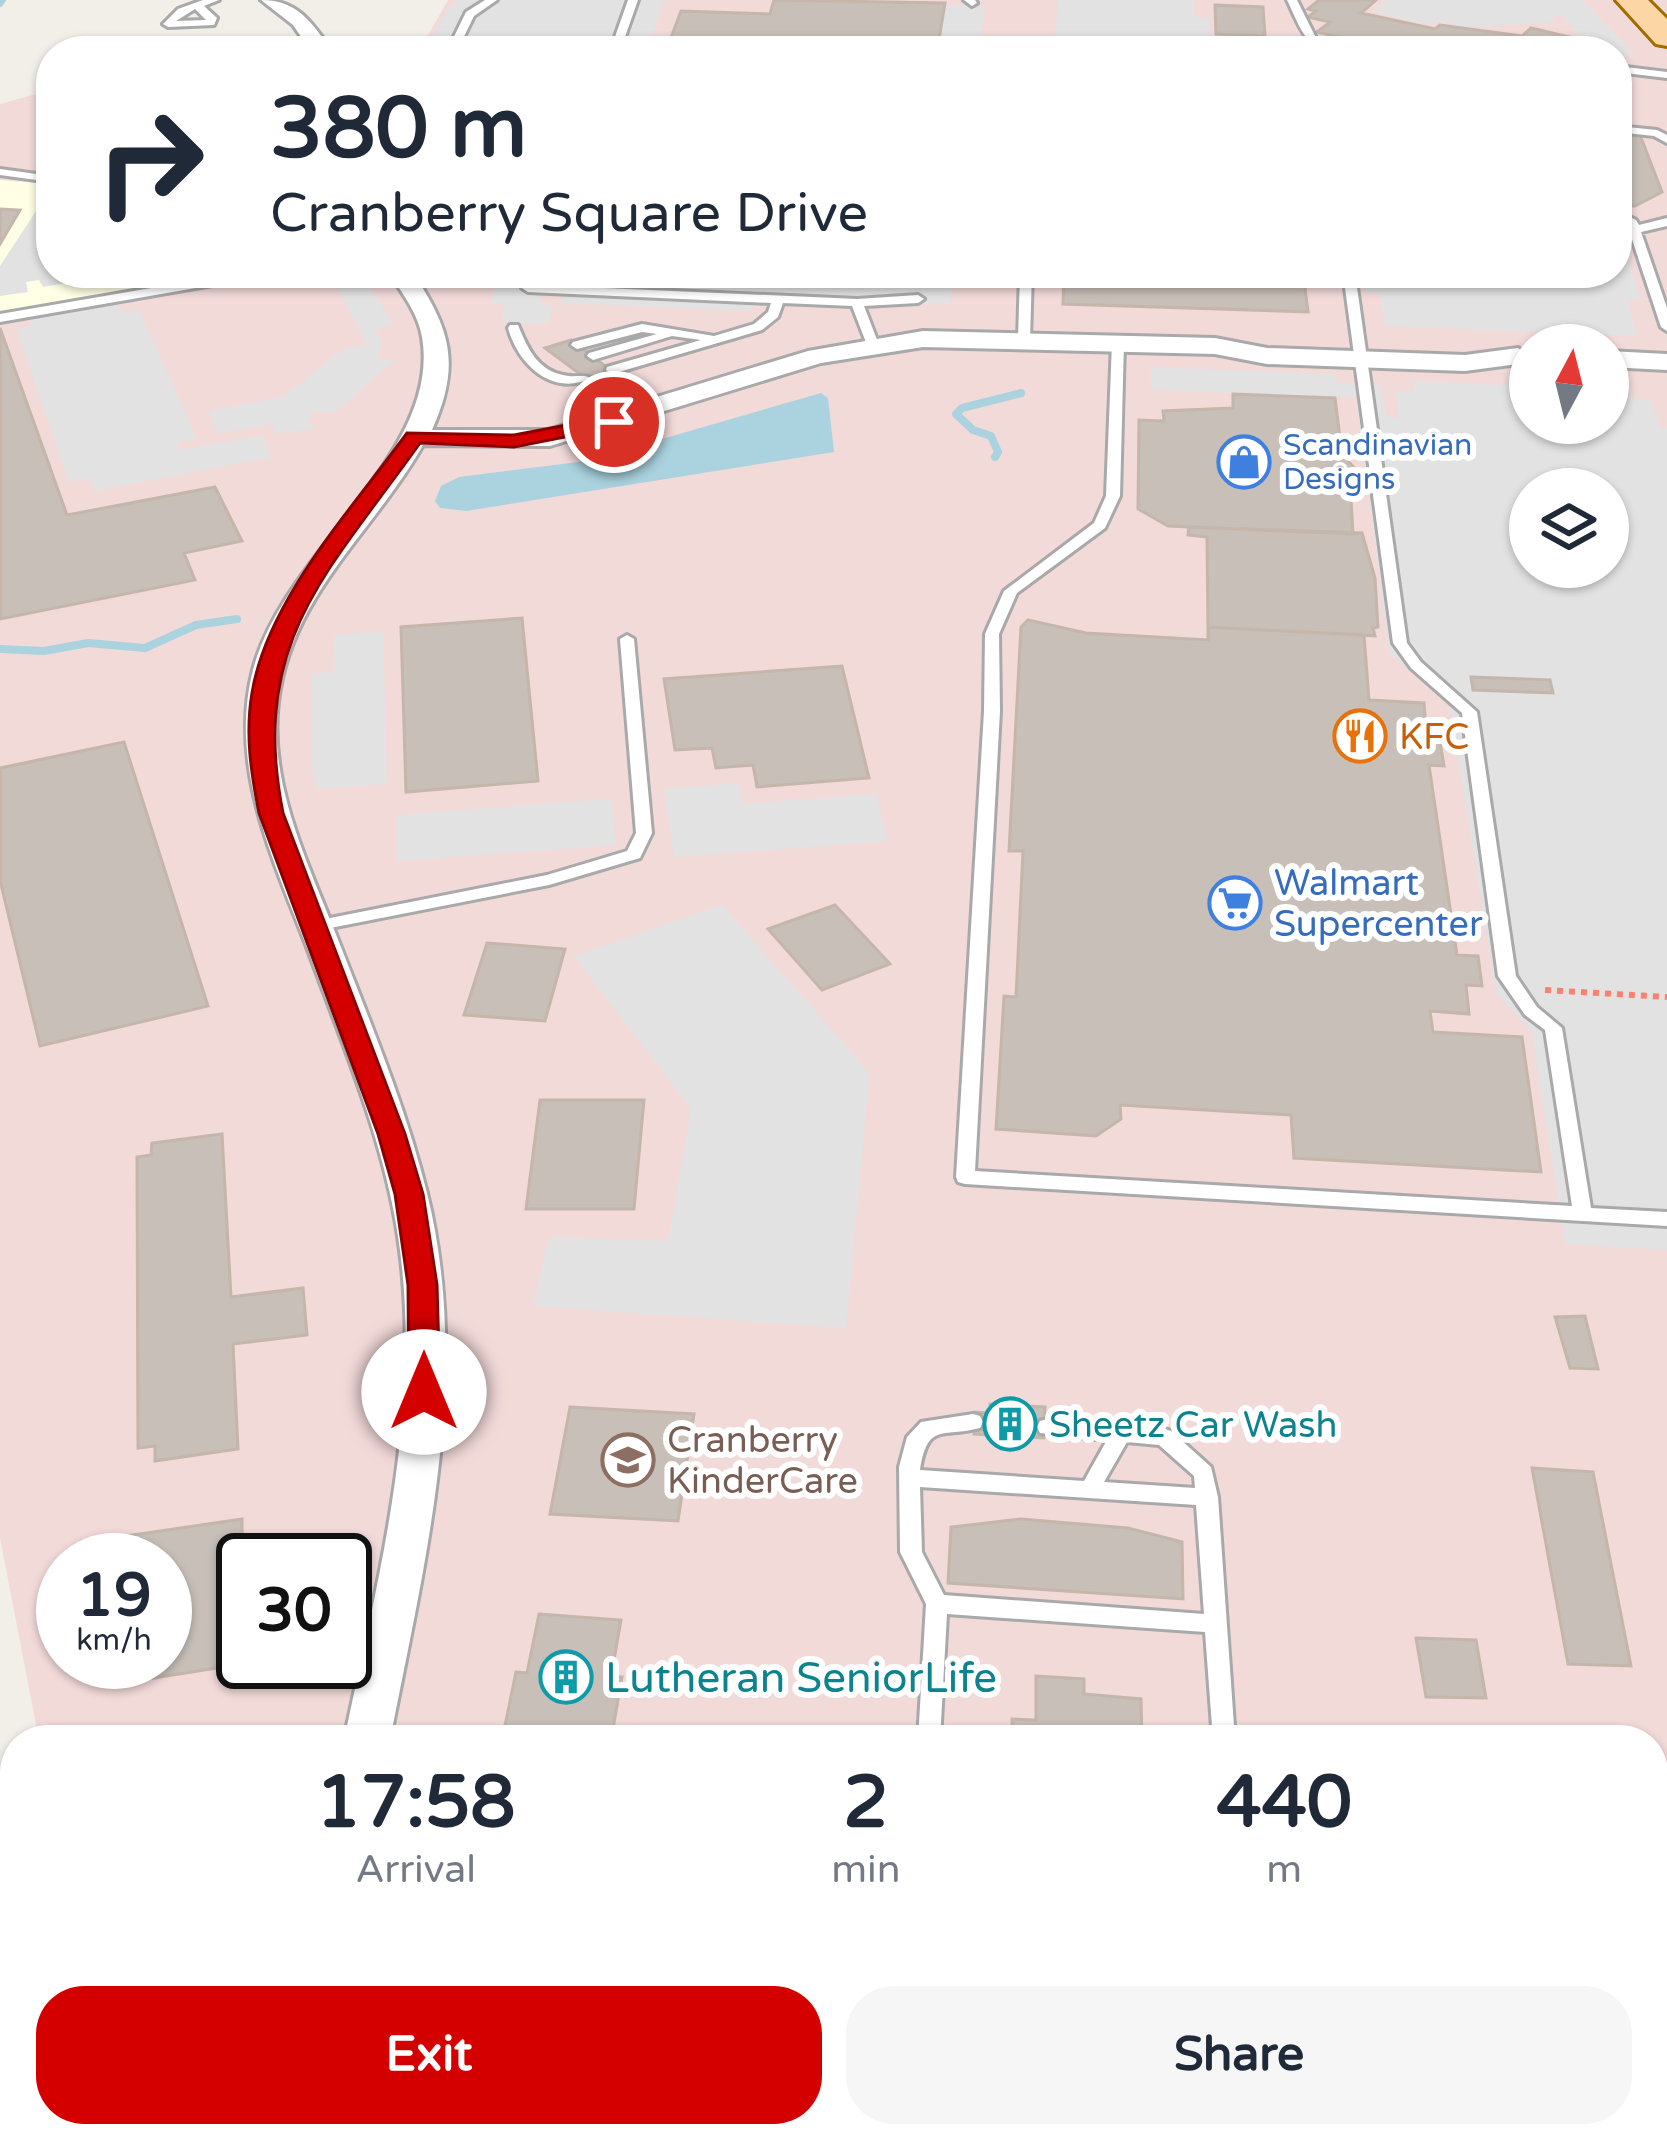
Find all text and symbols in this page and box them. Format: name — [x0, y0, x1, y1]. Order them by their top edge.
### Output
text: 380 m — [270, 79, 527, 180]
icon: right — [72, 84, 228, 240]
text: Cranberry Square Drive — [270, 181, 868, 246]
north arrow — [1509, 324, 1629, 444]
map controls — [1509, 324, 1629, 588]
pin — [563, 371, 665, 473]
icon: arrive — [581, 389, 647, 455]
place label: Scandinavian Designs — [1283, 427, 1472, 498]
shop icon: Scandinavian Designs — [1216, 434, 1272, 490]
button: layers — [1509, 468, 1629, 588]
restaurant icon: KFC — [1332, 708, 1388, 764]
place label: KFC — [1399, 716, 1469, 759]
place label: Walmart Supercenter — [1274, 862, 1483, 946]
supermarket icon: Walmart Supercenter — [1207, 875, 1263, 931]
position arrow — [361, 1329, 487, 1455]
building icon: Sheetz Car Wash — [982, 1396, 1038, 1452]
place label: Sheetz Car Wash — [1049, 1404, 1337, 1447]
place label: Cranberry KinderCare — [667, 1419, 858, 1503]
school or university icon: Cranberry KinderCare — [600, 1432, 656, 1488]
speed limit sign: 30 — [216, 1533, 372, 1689]
text: 19 — [76, 1560, 152, 1632]
text: km/h — [76, 1622, 152, 1659]
building icon: Lutheran SeniorLife — [538, 1649, 594, 1705]
place label: Lutheran SeniorLife — [605, 1653, 997, 1704]
text: 17:58 — [316, 1760, 515, 1847]
text: 2 — [843, 1760, 889, 1847]
text: 440 — [1216, 1760, 1352, 1847]
text: Arrival — [355, 1846, 476, 1893]
text: min — [831, 1846, 901, 1893]
text: m — [1266, 1846, 1302, 1893]
button: Exit — [36, 1986, 822, 2124]
button: Share — [846, 1986, 1632, 2124]

